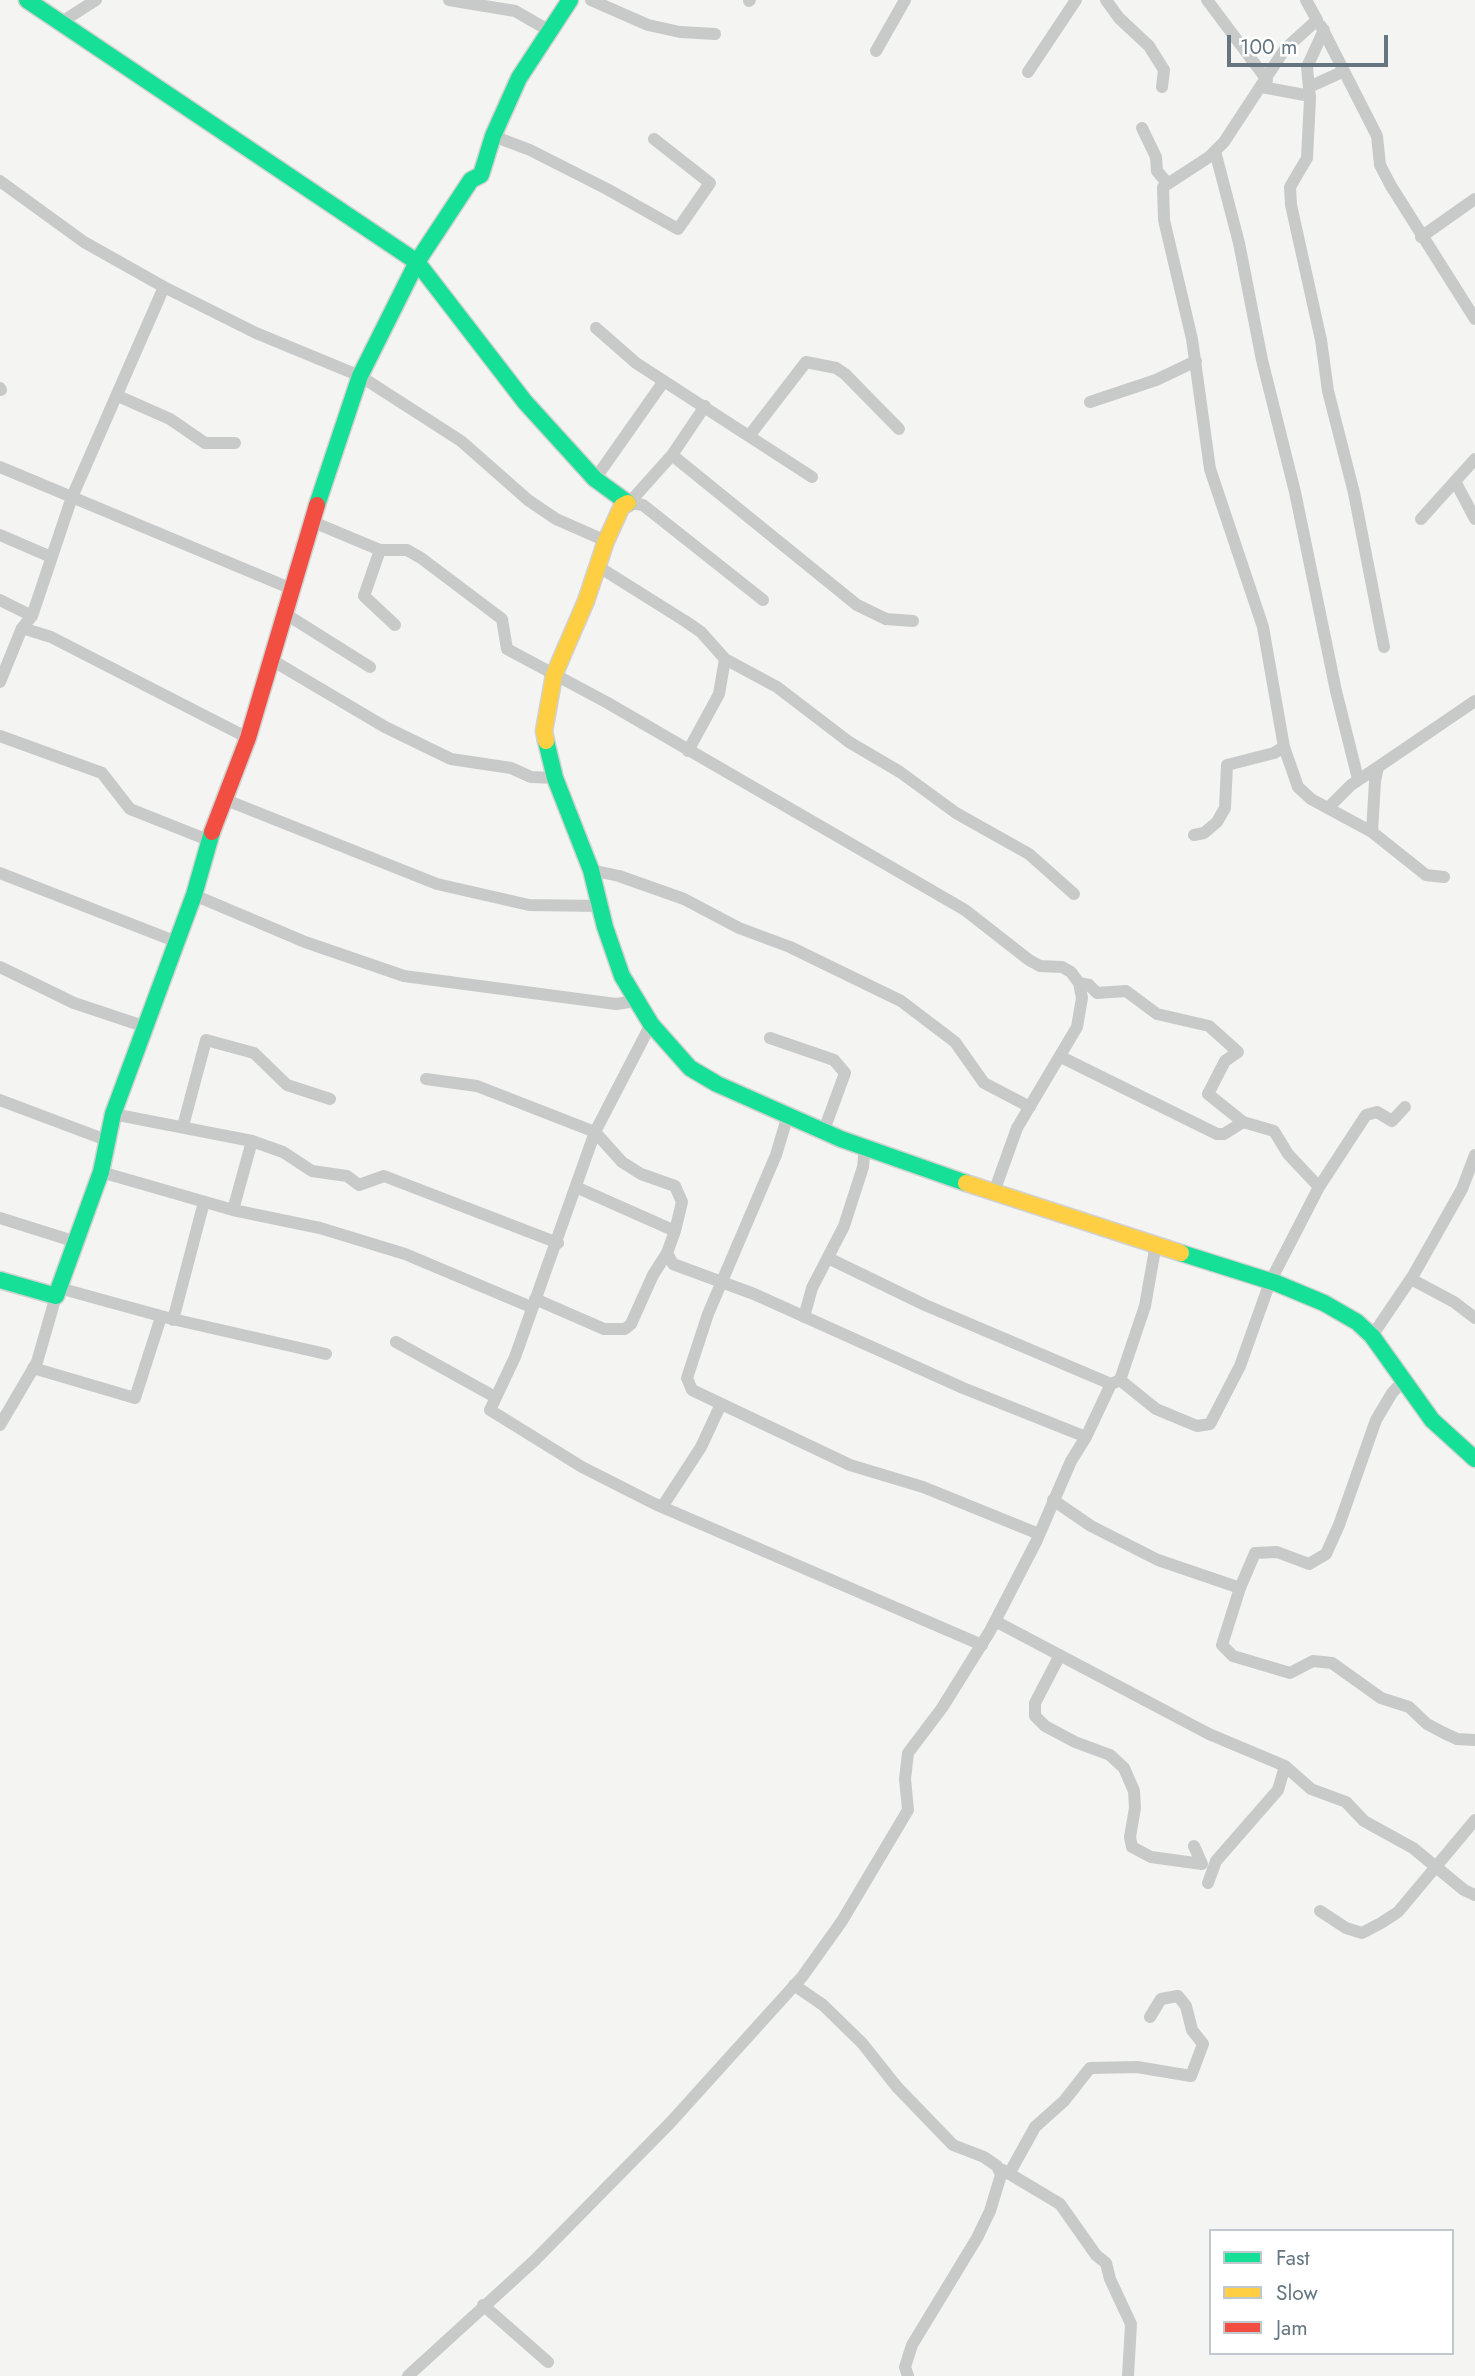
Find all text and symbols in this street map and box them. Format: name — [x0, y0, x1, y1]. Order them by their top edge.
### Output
scale bar — [1230, 21, 1391, 65]
text: 100 m — [1240, 32, 1297, 62]
legend — [1209, 2229, 1454, 2355]
text: Fast — [1276, 2243, 1309, 2273]
text: Slow — [1276, 2278, 1318, 2308]
text: Jam — [1276, 2313, 1308, 2343]

